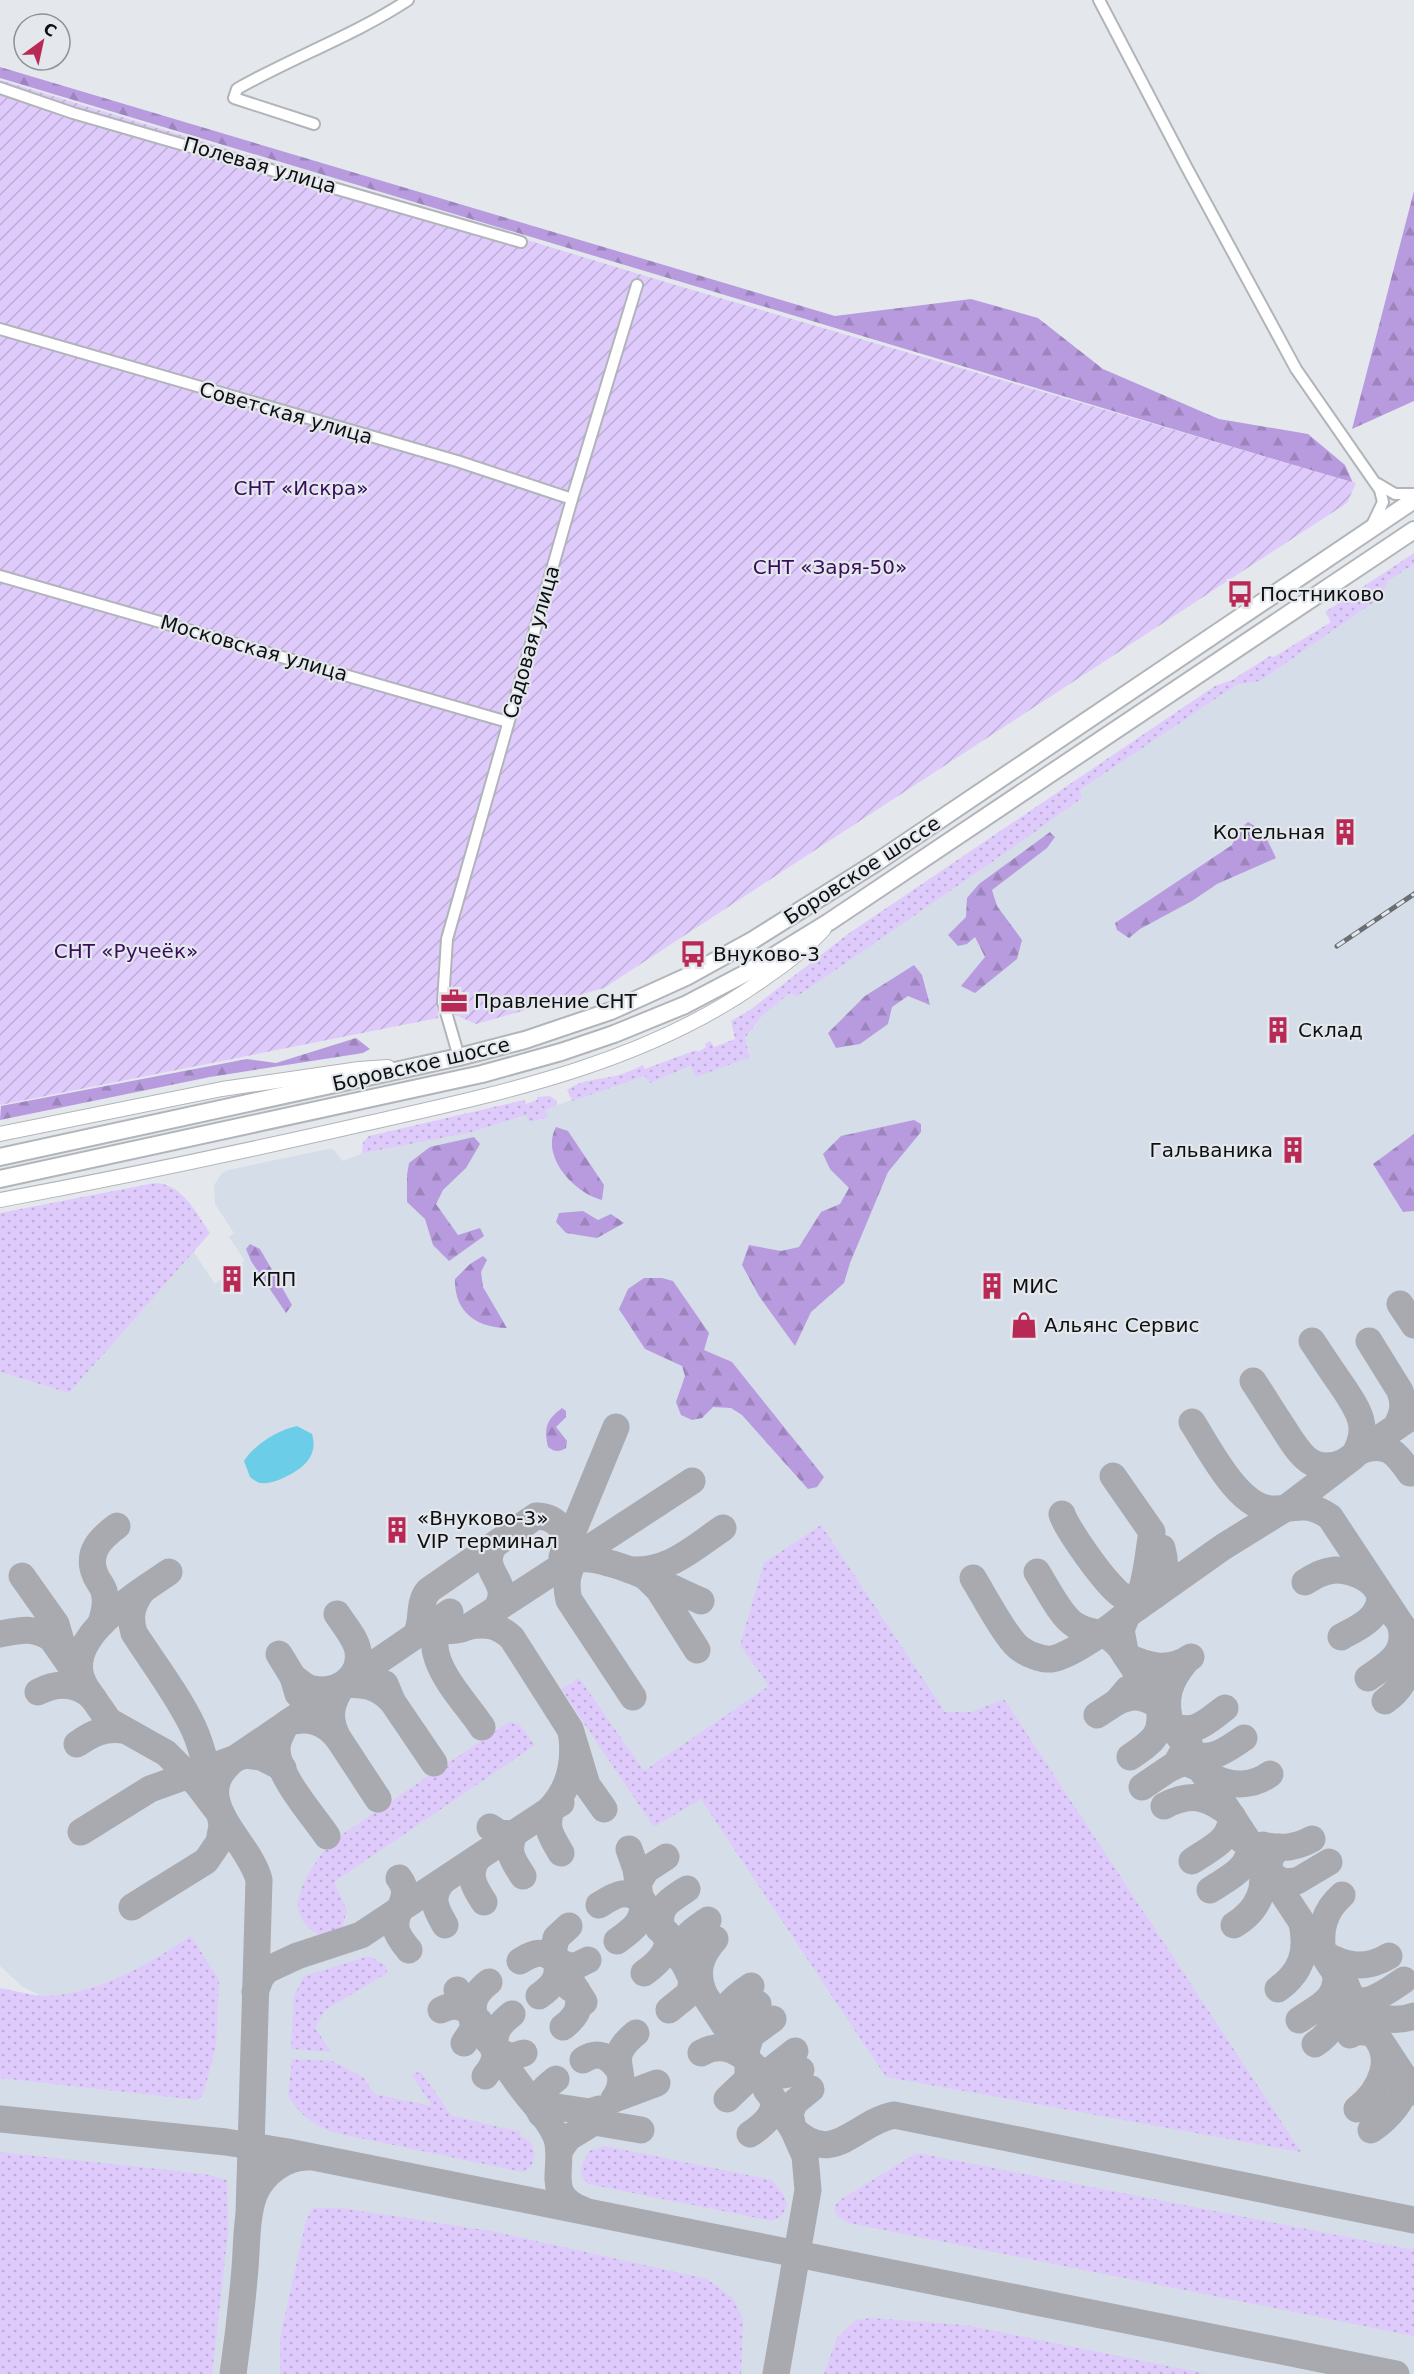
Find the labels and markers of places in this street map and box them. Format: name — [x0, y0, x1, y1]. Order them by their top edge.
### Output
bus stop icon: Постниково — [1225, 579, 1255, 609]
place label: Постниково — [1260, 582, 1384, 606]
building icon: Котельная — [1330, 817, 1360, 847]
place label: Котельная — [1213, 820, 1325, 844]
bus stop icon: Внуково-3 — [678, 939, 708, 969]
place label: Внуково-3 — [713, 942, 820, 966]
office icon: Правление СНТ — [439, 986, 469, 1016]
place label: Правление СНТ — [474, 989, 638, 1013]
building icon: Склад — [1263, 1015, 1293, 1045]
place label: Склад — [1298, 1018, 1363, 1042]
building icon: Гальваника — [1278, 1135, 1308, 1165]
place label: Гальваника — [1150, 1138, 1273, 1162]
building icon: КПП — [217, 1264, 247, 1294]
place label: КПП — [252, 1267, 296, 1291]
building icon: МИС — [977, 1271, 1007, 1301]
place label: МИС — [1012, 1274, 1058, 1298]
shop icon: Альянс Сервис — [1009, 1310, 1039, 1340]
place label: Альянс Сервис — [1044, 1313, 1199, 1337]
place label: «Внуково-3» VIP терминал — [417, 1506, 558, 1553]
building icon: «Внуково-3» VIP терминал — [382, 1515, 412, 1545]

